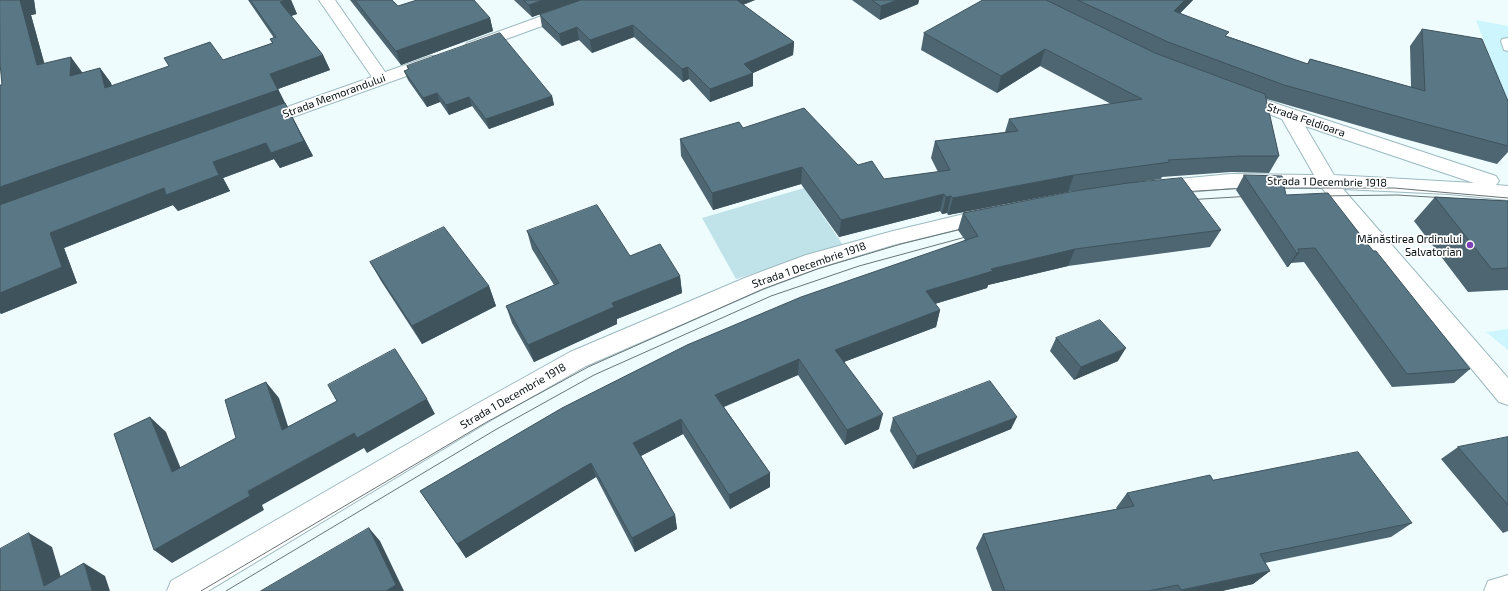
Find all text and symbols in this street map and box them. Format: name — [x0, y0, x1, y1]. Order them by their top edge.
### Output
street label: Strada Memorandului — [281, 71, 387, 121]
street label: Strada Feldioara — [1265, 100, 1347, 140]
street label: Strada 1 Decembrie 1918 — [1267, 174, 1387, 190]
place label: Mănăstirea Ordinului Salvatorian — [1357, 232, 1462, 258]
street label: Strada 1 Decembrie 1918 — [750, 239, 868, 291]
marker: Mănăstirea Ordinului Salvatorian — [1465, 240, 1475, 250]
street label: Strada 1 Decembrie 1918 — [458, 360, 568, 432]

